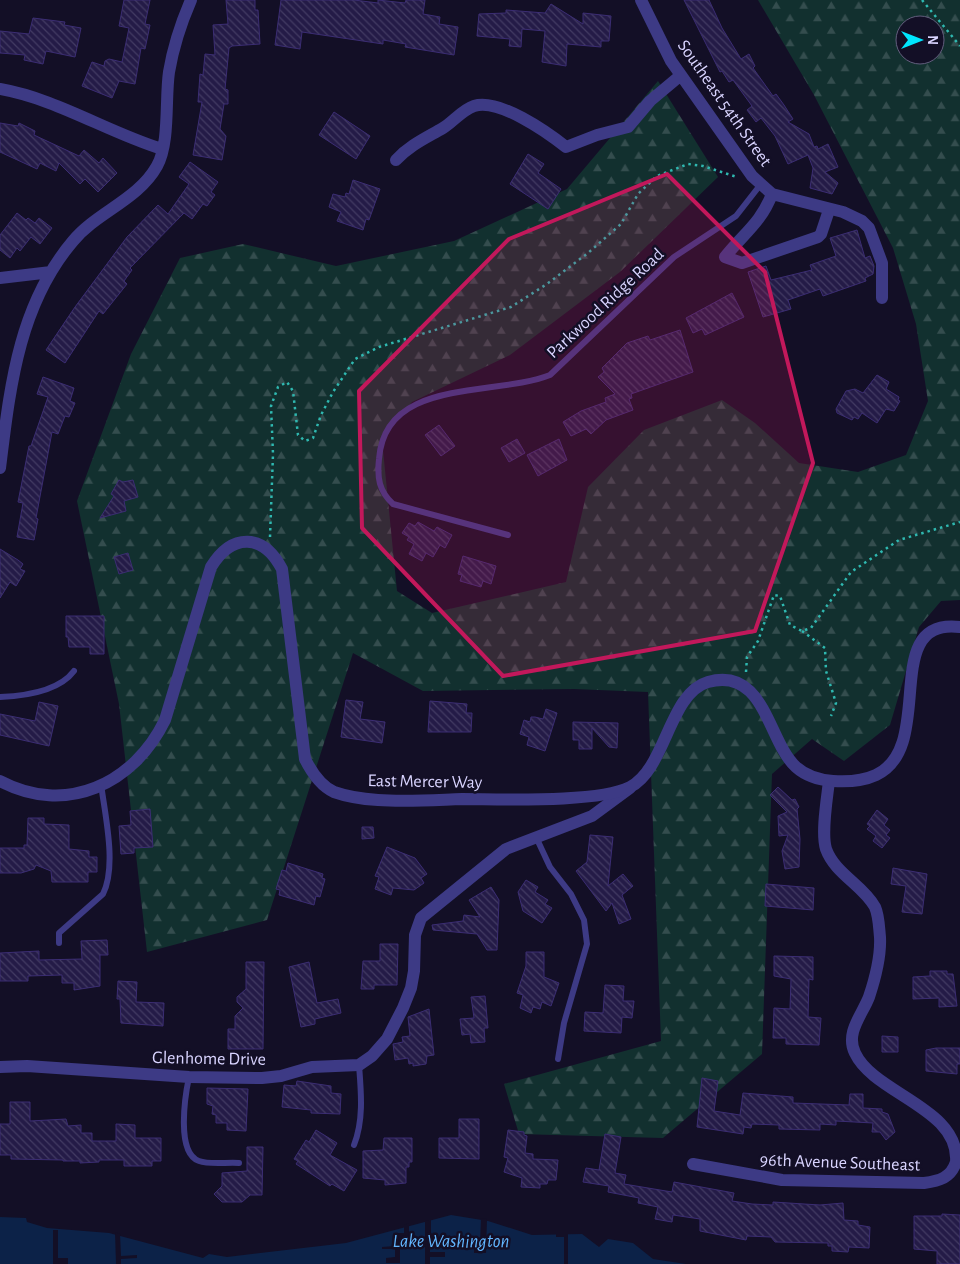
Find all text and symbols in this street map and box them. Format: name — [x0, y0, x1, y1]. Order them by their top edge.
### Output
north arrow — [895, 15, 945, 65]
text: N — [925, 35, 939, 45]
street label: Southeast 54th Street — [674, 37, 775, 170]
street label: Parkwood Ridge Road — [544, 245, 668, 362]
street label: East Mercer Way — [367, 772, 483, 792]
street label: Glenhome Drive — [152, 1049, 266, 1069]
street label: 96th Avenue Southeast — [759, 1151, 921, 1175]
water label: Lake Washington — [393, 1232, 509, 1251]

